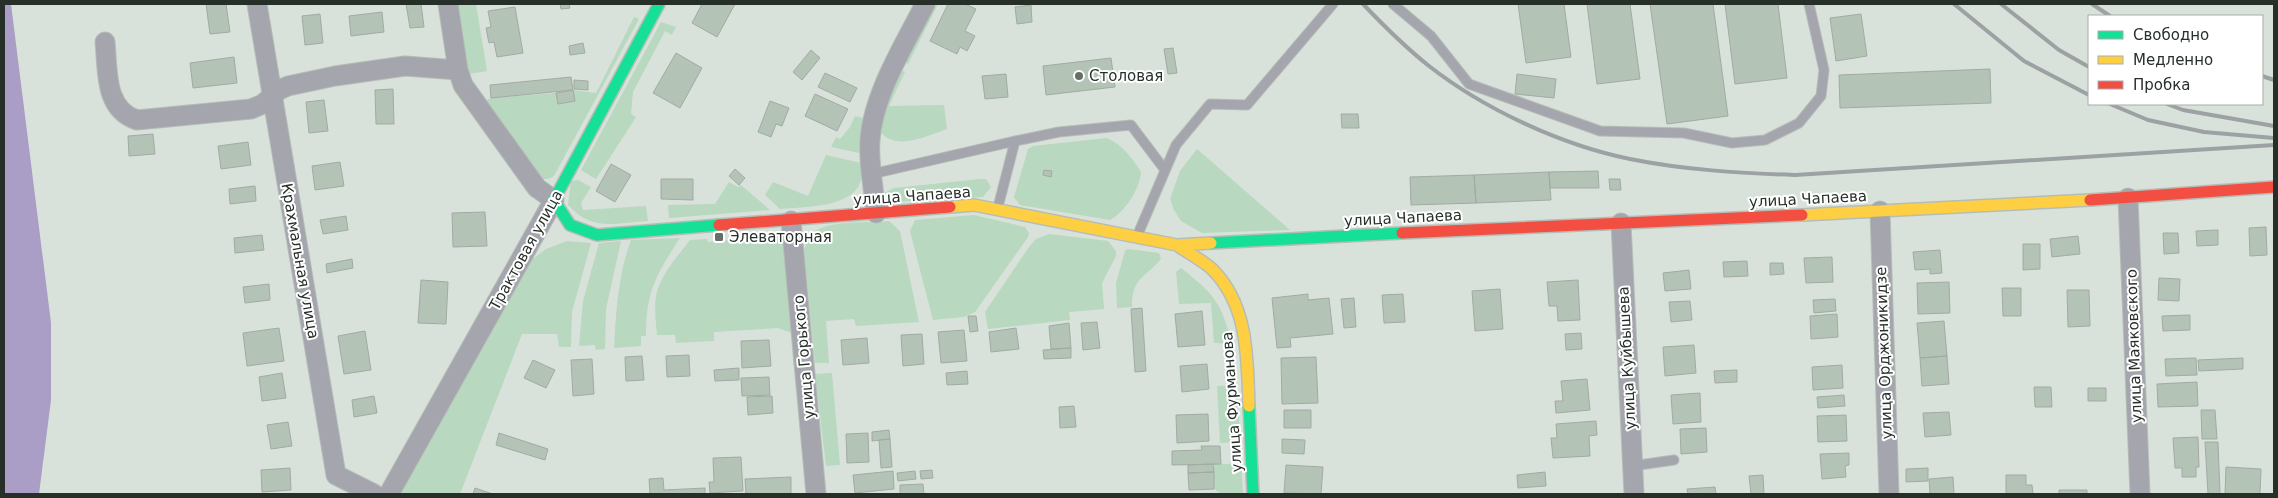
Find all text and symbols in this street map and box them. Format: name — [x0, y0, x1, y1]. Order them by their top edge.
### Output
legend — [2088, 15, 2263, 105]
text: Свободно — [2133, 26, 2209, 44]
text: Медленно — [2133, 51, 2213, 69]
place label: Столовая — [1089, 67, 1163, 85]
marker: Столовая — [1073, 70, 1085, 82]
text: Пробка — [2133, 76, 2190, 94]
street label: Крахмальная улица — [277, 182, 323, 340]
street label: улица Чапаева — [852, 183, 972, 209]
street label: Трактовая улица — [485, 187, 566, 314]
street label: улица Чапаева — [1749, 187, 1867, 211]
street label: улица Чапаева — [1344, 206, 1462, 230]
place label: Элеваторная — [729, 228, 832, 246]
marker: Элеваторная — [713, 231, 725, 243]
street label: улица Орджоникидзе — [1872, 266, 1896, 440]
street label: улица Маяковского — [2122, 269, 2146, 423]
street label: улица Куйбышева — [1614, 286, 1640, 430]
street label: улица Горького — [790, 294, 818, 420]
street label: улица Фурманова — [1218, 331, 1246, 473]

